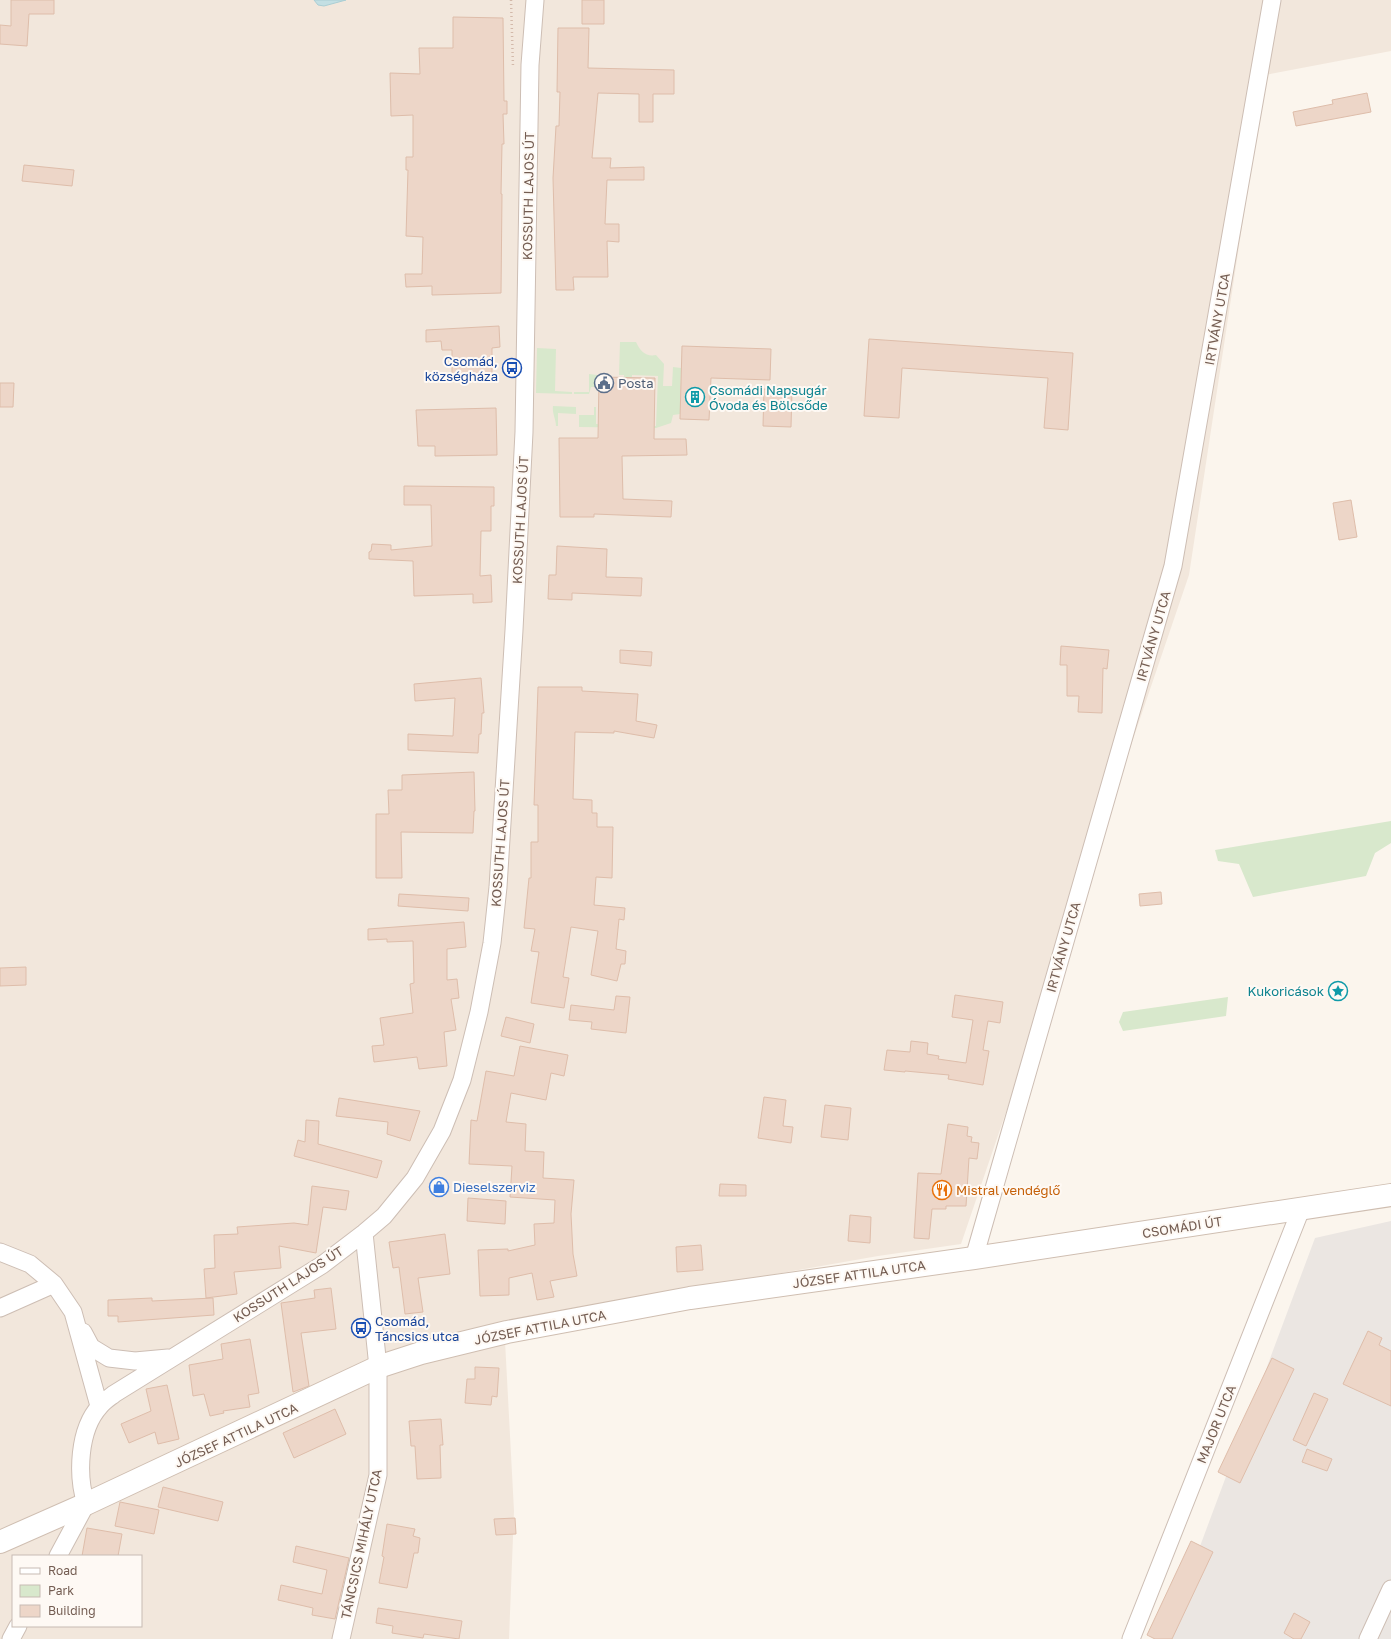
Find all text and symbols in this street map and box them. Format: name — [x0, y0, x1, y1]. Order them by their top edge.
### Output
street label: KOSSUTH LAJOS ÚT — [519, 132, 537, 260]
street label: IRTVÁNY UTCA — [1201, 271, 1233, 366]
place label: Csomád, községháza — [425, 353, 498, 384]
bus stop icon: Csomád, községháza — [501, 357, 523, 379]
public building icon: Posta — [593, 372, 615, 394]
place label: Posta — [618, 375, 654, 391]
place label: Csomádi Napsugár Óvoda és Bölcsőde — [709, 382, 828, 413]
building icon: Csomádi Napsugár Óvoda és Bölcsőde — [684, 386, 706, 408]
street label: KOSSUTH LAJOS ÚT — [509, 456, 531, 584]
street label: IRTVÁNY UTCA — [1132, 589, 1174, 683]
street label: KOSSUTH LAJOS ÚT — [488, 778, 512, 908]
street label: IRTVÁNY UTCA — [1042, 900, 1084, 994]
place icon: Kukoricások — [1327, 980, 1349, 1002]
place label: Kukoricások — [1248, 983, 1325, 999]
shop icon: Dieselszerviz — [428, 1176, 450, 1198]
place label: Dieselszerviz — [453, 1179, 536, 1195]
restaurant icon: Mistral vendéglő — [931, 1179, 953, 1201]
place label: Mistral vendéglő — [956, 1182, 1061, 1198]
street label: CSOMÁDI ÚT — [1141, 1213, 1223, 1241]
street label: KOSSUTH LAJOS ÚT — [230, 1242, 346, 1326]
street label: JÓZSEF ATTILA UTCA — [791, 1257, 927, 1291]
street label: JÓZSEF ATTILA UTCA — [473, 1306, 608, 1348]
place label: Csomád, Táncsics utca — [375, 1313, 459, 1344]
bus stop icon: Csomád, Táncsics utca — [350, 1317, 372, 1339]
street label: MAJOR UTCA — [1193, 1382, 1239, 1466]
street label: JÓZSEF ATTILA UTCA — [172, 1399, 300, 1471]
street label: TÁNCSICS MIHÁLY UTCA — [337, 1467, 385, 1621]
legend — [12, 1555, 142, 1627]
text: Road — [48, 1563, 77, 1578]
text: Park — [48, 1583, 74, 1598]
text: Building — [48, 1603, 96, 1618]

